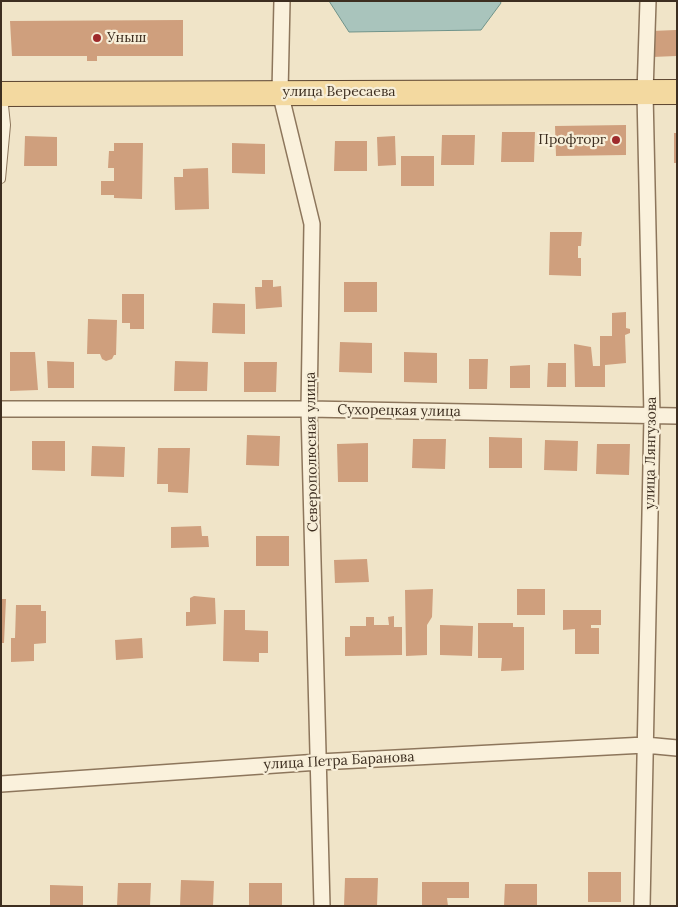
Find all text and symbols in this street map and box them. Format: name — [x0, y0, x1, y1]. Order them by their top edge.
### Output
place label: Уныш — [107, 30, 146, 46]
marker: Уныш — [91, 32, 103, 44]
street label: улица Вересаева — [283, 84, 395, 100]
place label: Профторг — [538, 132, 606, 148]
marker: Профторг — [610, 134, 622, 146]
street label: Северополюсная улица — [302, 372, 322, 532]
street label: улица Лянгузова — [642, 396, 660, 510]
street label: Сухорецкая улица — [337, 402, 461, 420]
street label: улица Петра Баранова — [263, 749, 415, 773]

